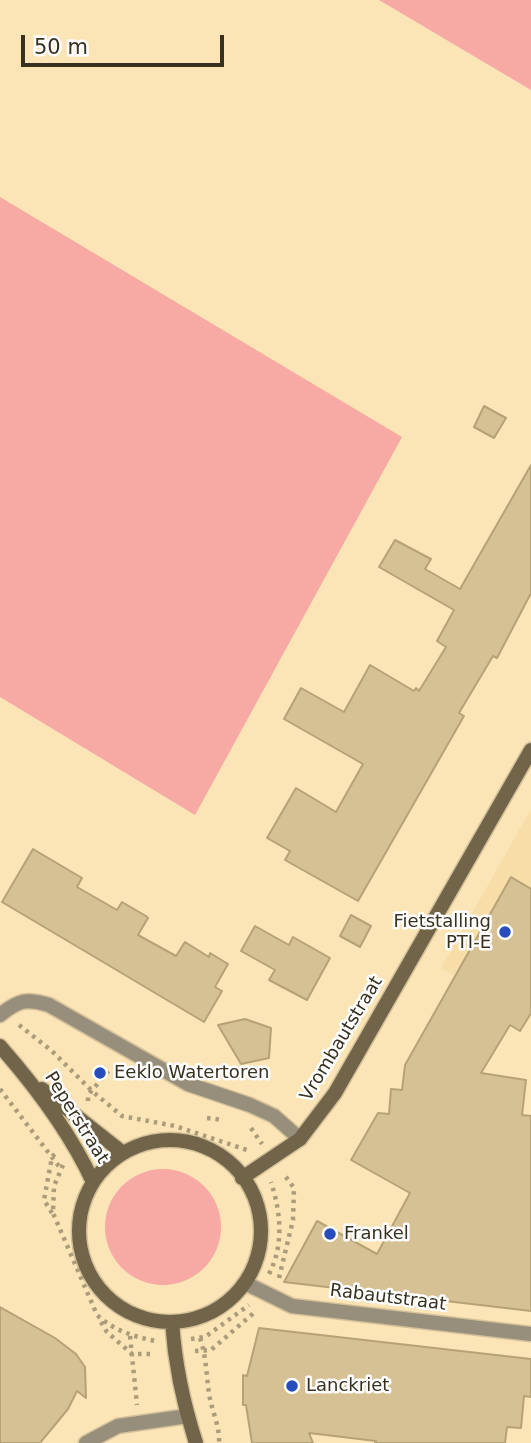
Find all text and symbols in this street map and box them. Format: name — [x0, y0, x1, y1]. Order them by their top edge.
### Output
scale bar — [24, 21, 228, 65]
text: 50 m — [34, 35, 88, 59]
place label: Fietstalling PTI-E — [394, 911, 491, 954]
marker: Fietstalling PTI-E — [497, 924, 513, 940]
street label: Vrombautstraat — [296, 973, 388, 1105]
place label: Eeklo Watertoren — [114, 1062, 269, 1084]
marker: Eeklo Watertoren — [92, 1065, 108, 1081]
street label: Peperstraat — [39, 1068, 113, 1168]
place label: Frankel — [344, 1223, 409, 1245]
marker: Frankel — [322, 1226, 338, 1242]
street label: Rabautstraat — [329, 1280, 447, 1316]
place label: Lanckriet — [306, 1375, 389, 1397]
marker: Lanckriet — [284, 1378, 300, 1394]

